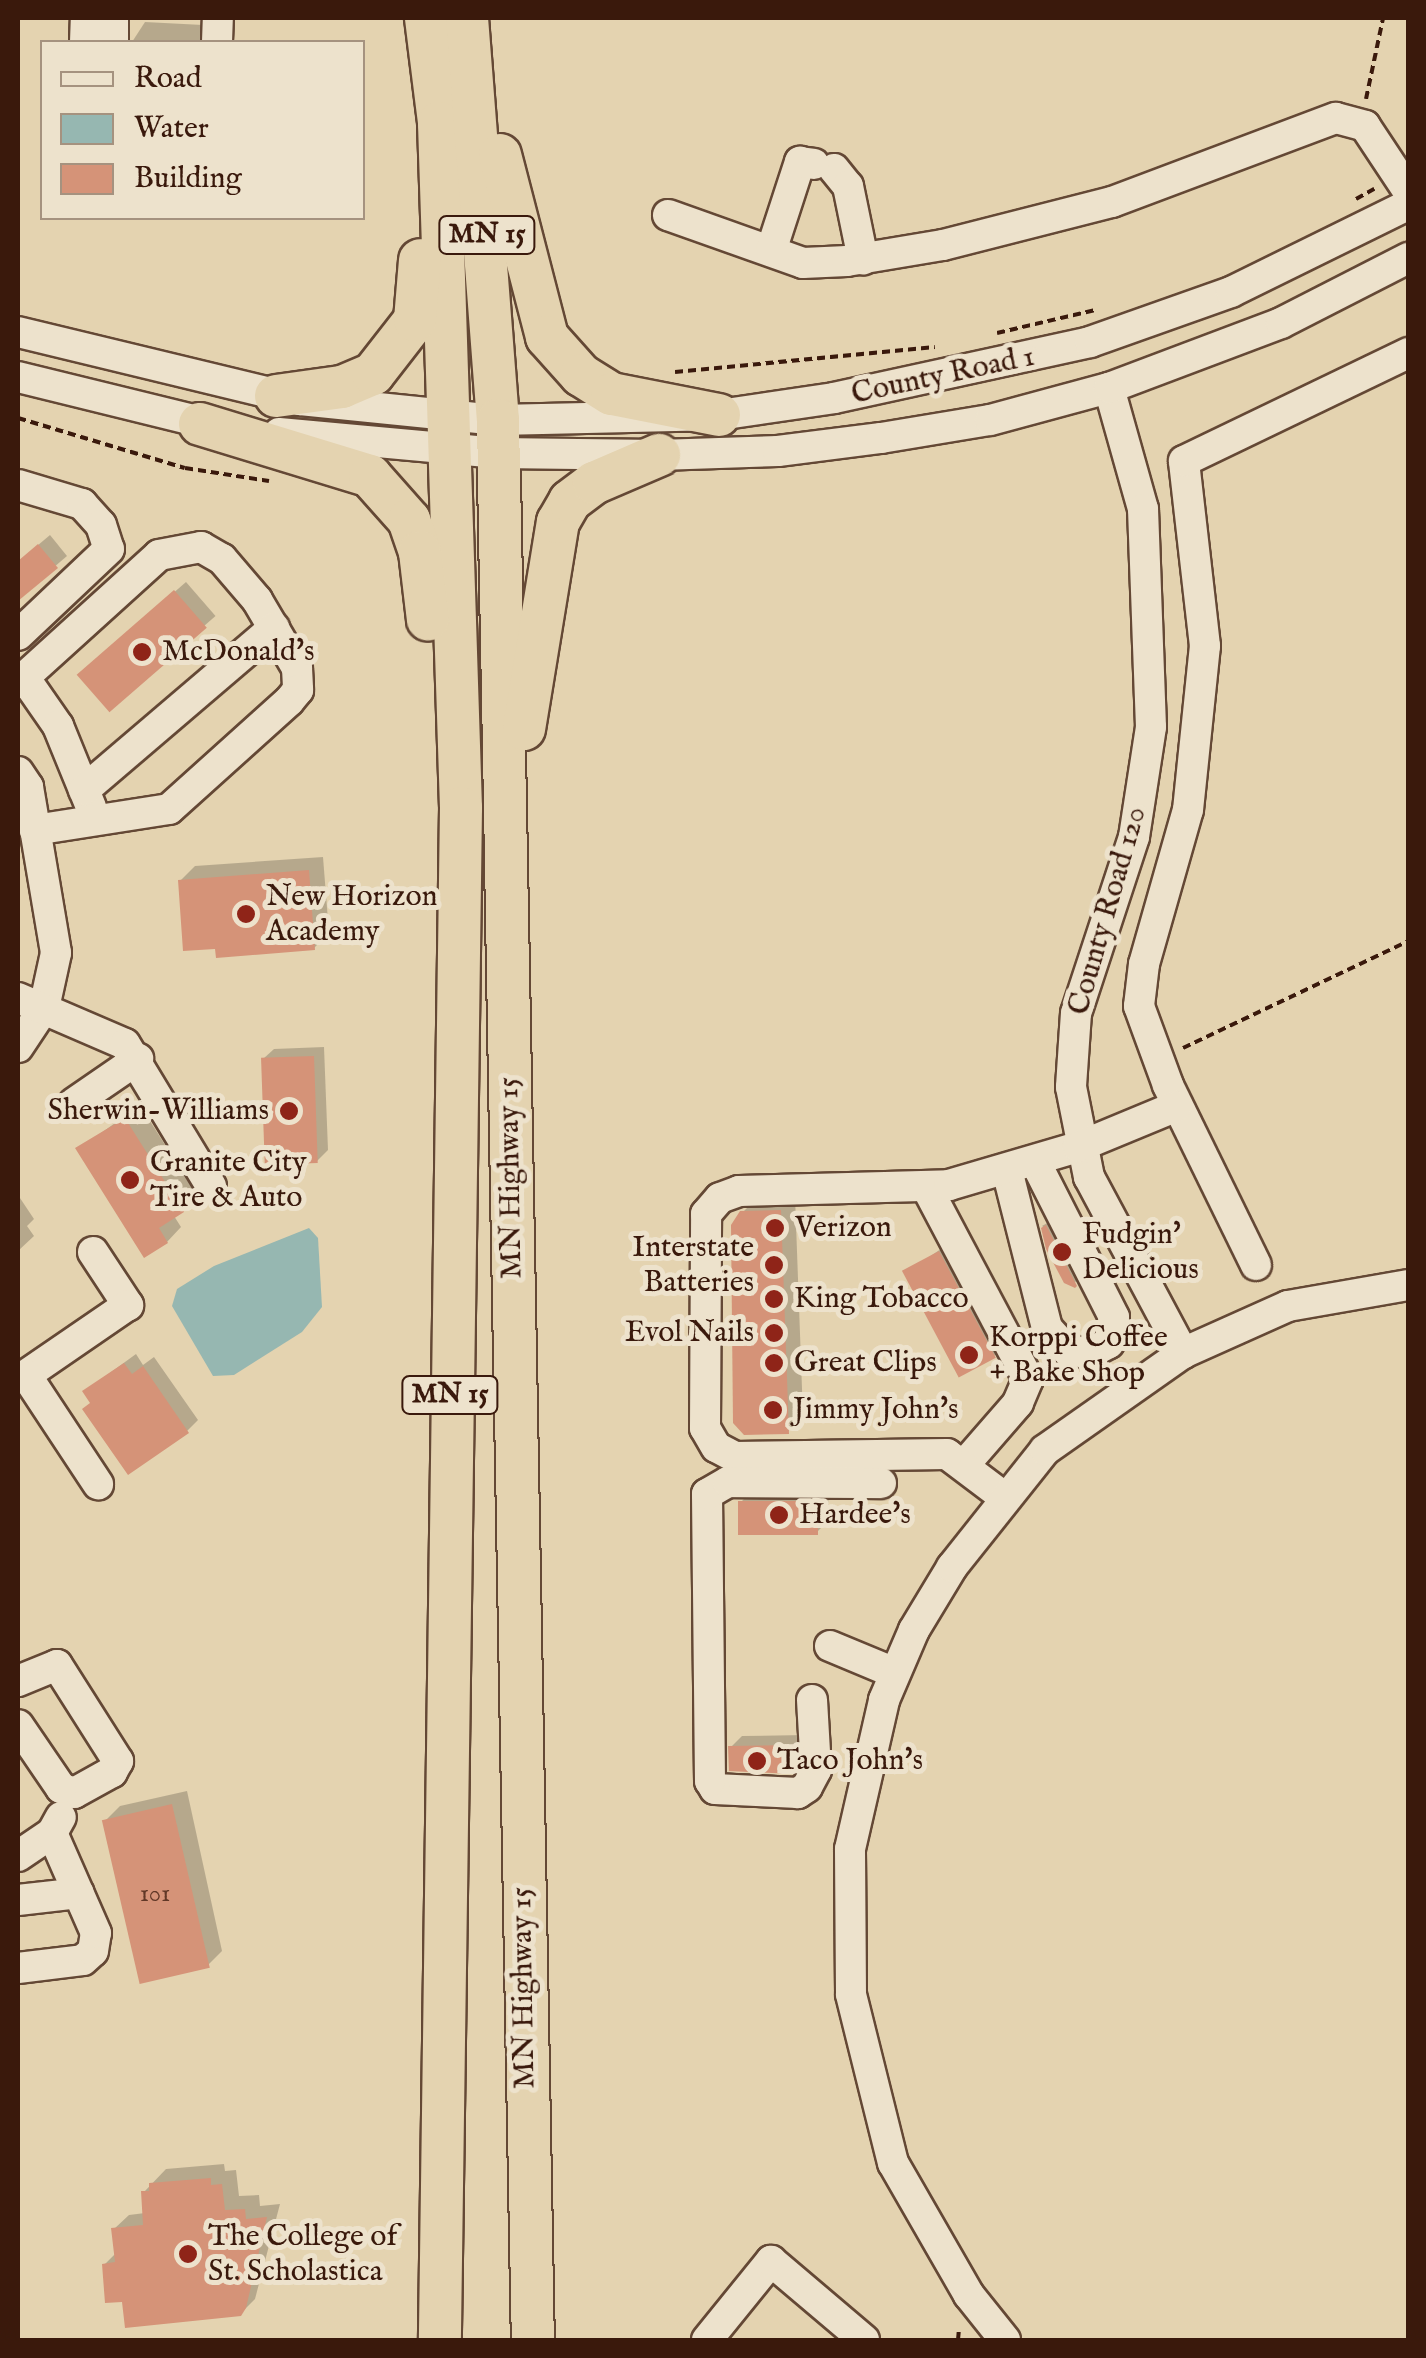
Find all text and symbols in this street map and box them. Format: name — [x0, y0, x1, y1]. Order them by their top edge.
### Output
legend — [40, 40, 365, 220]
text: Road — [134, 60, 202, 98]
text: Water — [134, 110, 209, 148]
text: Building — [134, 160, 242, 198]
road number: MN 15 — [437, 212, 537, 258]
street label: County Road 1 — [848, 339, 1038, 413]
place label: McDonald's — [162, 634, 315, 670]
marker: McDonald's — [131, 641, 153, 663]
street label: County Road 120 — [1061, 803, 1155, 1019]
place label: New Horizon Academy — [266, 879, 438, 950]
marker: New Horizon Academy — [235, 903, 257, 925]
street label: MN Highway 15 — [491, 1077, 531, 1279]
place label: Sherwin-Williams — [48, 1093, 269, 1129]
marker: Sherwin-Williams — [278, 1100, 300, 1122]
place label: Granite City Tire & Auto — [150, 1145, 307, 1216]
marker: Granite City Tire & Auto — [119, 1169, 141, 1191]
place label: Verizon — [795, 1210, 892, 1246]
marker: Verizon — [764, 1217, 786, 1239]
place label: Fudgin' Delicious — [1082, 1217, 1199, 1288]
place label: Interstate Batteries — [632, 1230, 754, 1300]
marker: Fudgin' Delicious — [1051, 1241, 1073, 1263]
marker: Interstate Batteries — [763, 1254, 785, 1276]
place label: King Tobacco — [794, 1281, 969, 1317]
marker: King Tobacco — [763, 1288, 785, 1310]
place label: Evol Nails — [625, 1315, 754, 1351]
place label: Korppi Coffee + Bake Shop — [989, 1320, 1168, 1390]
marker: Evol Nails — [763, 1322, 785, 1344]
marker: Korppi Coffee + Bake Shop — [958, 1344, 980, 1366]
place label: Great Clips — [794, 1345, 937, 1381]
marker: Great Clips — [763, 1352, 785, 1374]
road number: MN 15 — [400, 1372, 500, 1418]
place label: Jimmy John's — [793, 1392, 958, 1428]
marker: Jimmy John's — [762, 1399, 784, 1421]
place label: Hardee's — [799, 1497, 911, 1533]
marker: Hardee's — [768, 1504, 790, 1526]
place label: Taco John's — [777, 1743, 923, 1779]
marker: Taco John's — [746, 1750, 768, 1772]
house number: 101 — [140, 1879, 170, 1909]
street label: MN Highway 15 — [504, 1887, 544, 2089]
place label: The College of St. Scholastica — [208, 2219, 397, 2290]
marker: The College of St. Scholastica — [177, 2243, 199, 2265]

